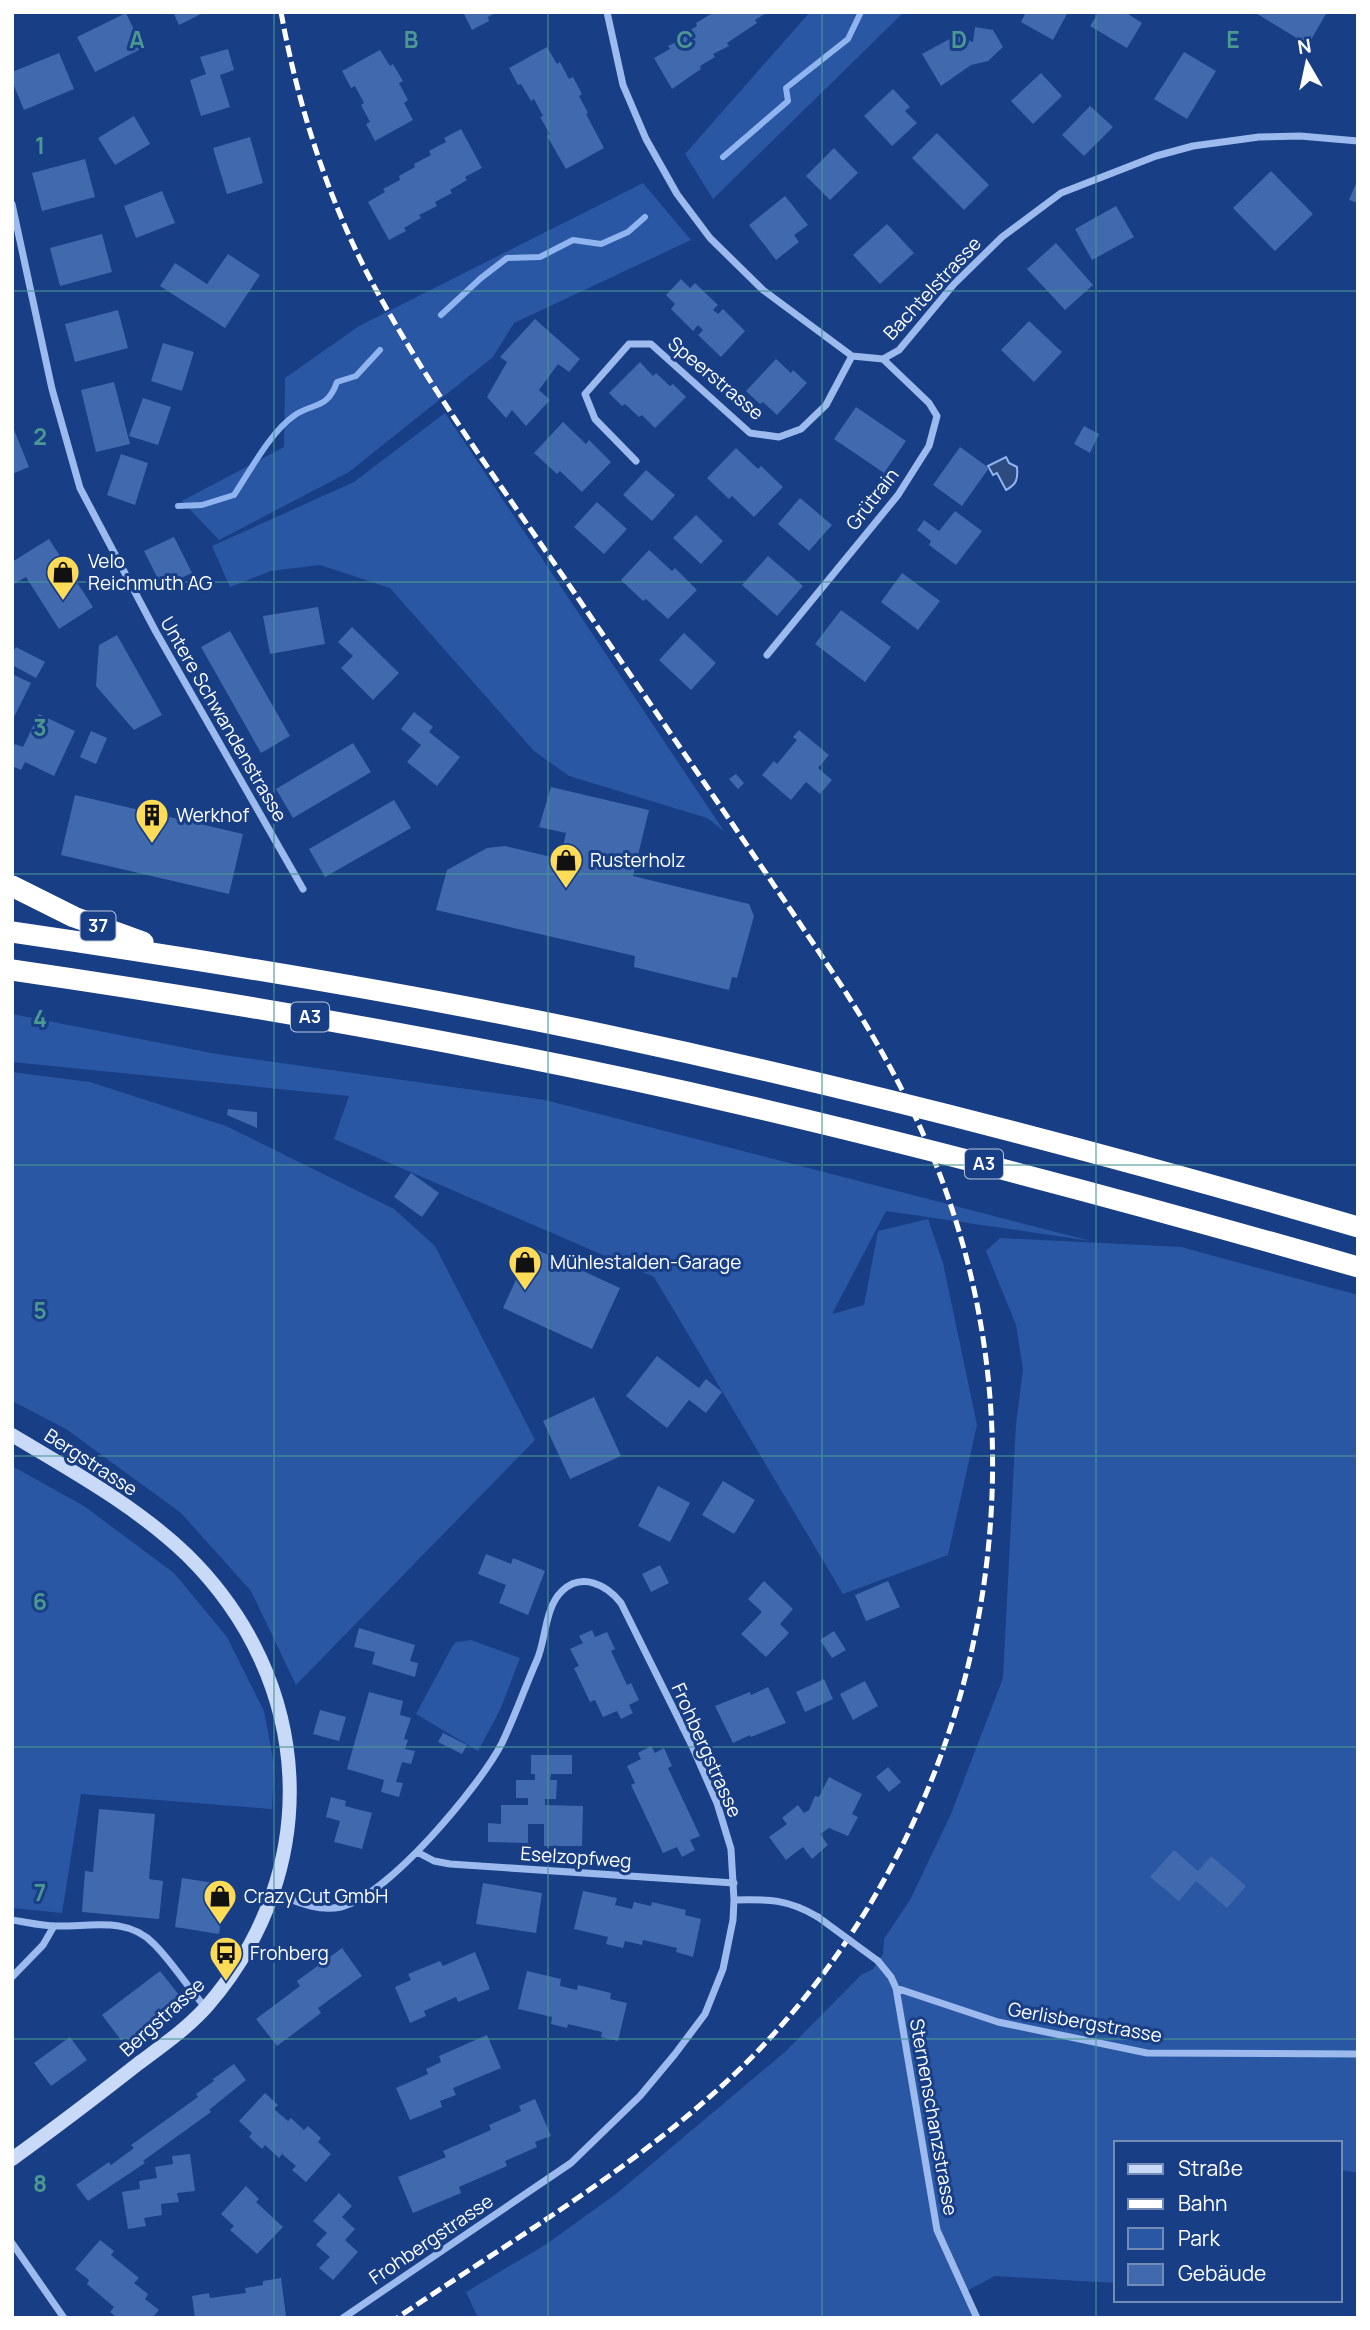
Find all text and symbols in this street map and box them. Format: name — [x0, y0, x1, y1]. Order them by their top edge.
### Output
text: A — [129, 23, 145, 55]
text: B — [404, 23, 418, 55]
text: C — [677, 23, 694, 55]
text: D — [951, 23, 967, 55]
text: E — [1226, 23, 1240, 55]
north arrow — [1272, 28, 1342, 98]
text: N — [1296, 32, 1313, 60]
text: 1 — [35, 129, 45, 161]
street label: Bachtelstrasse — [877, 231, 987, 345]
street label: Speerstrasse — [663, 330, 769, 426]
text: 2 — [33, 420, 47, 452]
street label: Grütrain — [840, 463, 904, 535]
place label: Velo Reichmuth AG — [88, 548, 212, 596]
shop icon: Velo Reichmuth AG — [44, 553, 82, 602]
street label: Untere Schwandenstrasse — [155, 612, 293, 826]
text: 3 — [33, 711, 47, 743]
building icon: Werkhof — [133, 796, 171, 845]
place label: Werkhof — [176, 802, 250, 828]
shop icon: Rusterholz — [547, 841, 585, 890]
place label: Rusterholz — [590, 847, 685, 873]
road number: 37 — [80, 911, 116, 940]
text: 4 — [33, 1002, 47, 1034]
road number: A3 — [291, 1002, 329, 1032]
road number: A3 — [965, 1149, 1003, 1178]
shop icon: Mühlestalden-Garage — [506, 1243, 544, 1292]
place label: Mühlestalden-Garage — [550, 1249, 741, 1275]
text: 5 — [33, 1294, 47, 1326]
street label: Bergstrasse — [39, 1422, 143, 1502]
text: 6 — [33, 1585, 47, 1617]
street label: Frohbergstrasse — [666, 1679, 748, 1821]
street label: Eselzopfweg — [520, 1840, 632, 1874]
text: 7 — [34, 1876, 46, 1908]
shop icon: Crazy Cut GmbH — [201, 1877, 239, 1926]
place label: Crazy Cut GmbH — [244, 1883, 388, 1909]
bus stop icon: Frohberg — [207, 1934, 245, 1983]
place label: Frohberg — [250, 1940, 329, 1966]
street label: Bergstrasse — [114, 1972, 210, 2062]
street label: Gerlisbergstrasse — [1006, 1996, 1164, 2048]
street label: Sternenschanzstrasse — [904, 2016, 964, 2218]
legend — [1114, 2141, 1342, 2302]
text: Straße — [1178, 2154, 1243, 2182]
text: 8 — [33, 2167, 47, 2199]
street label: Frohbergstrasse — [364, 2188, 498, 2290]
text: Bahn — [1178, 2189, 1228, 2217]
text: Park — [1178, 2224, 1220, 2252]
text: Gebäude — [1178, 2259, 1266, 2287]

